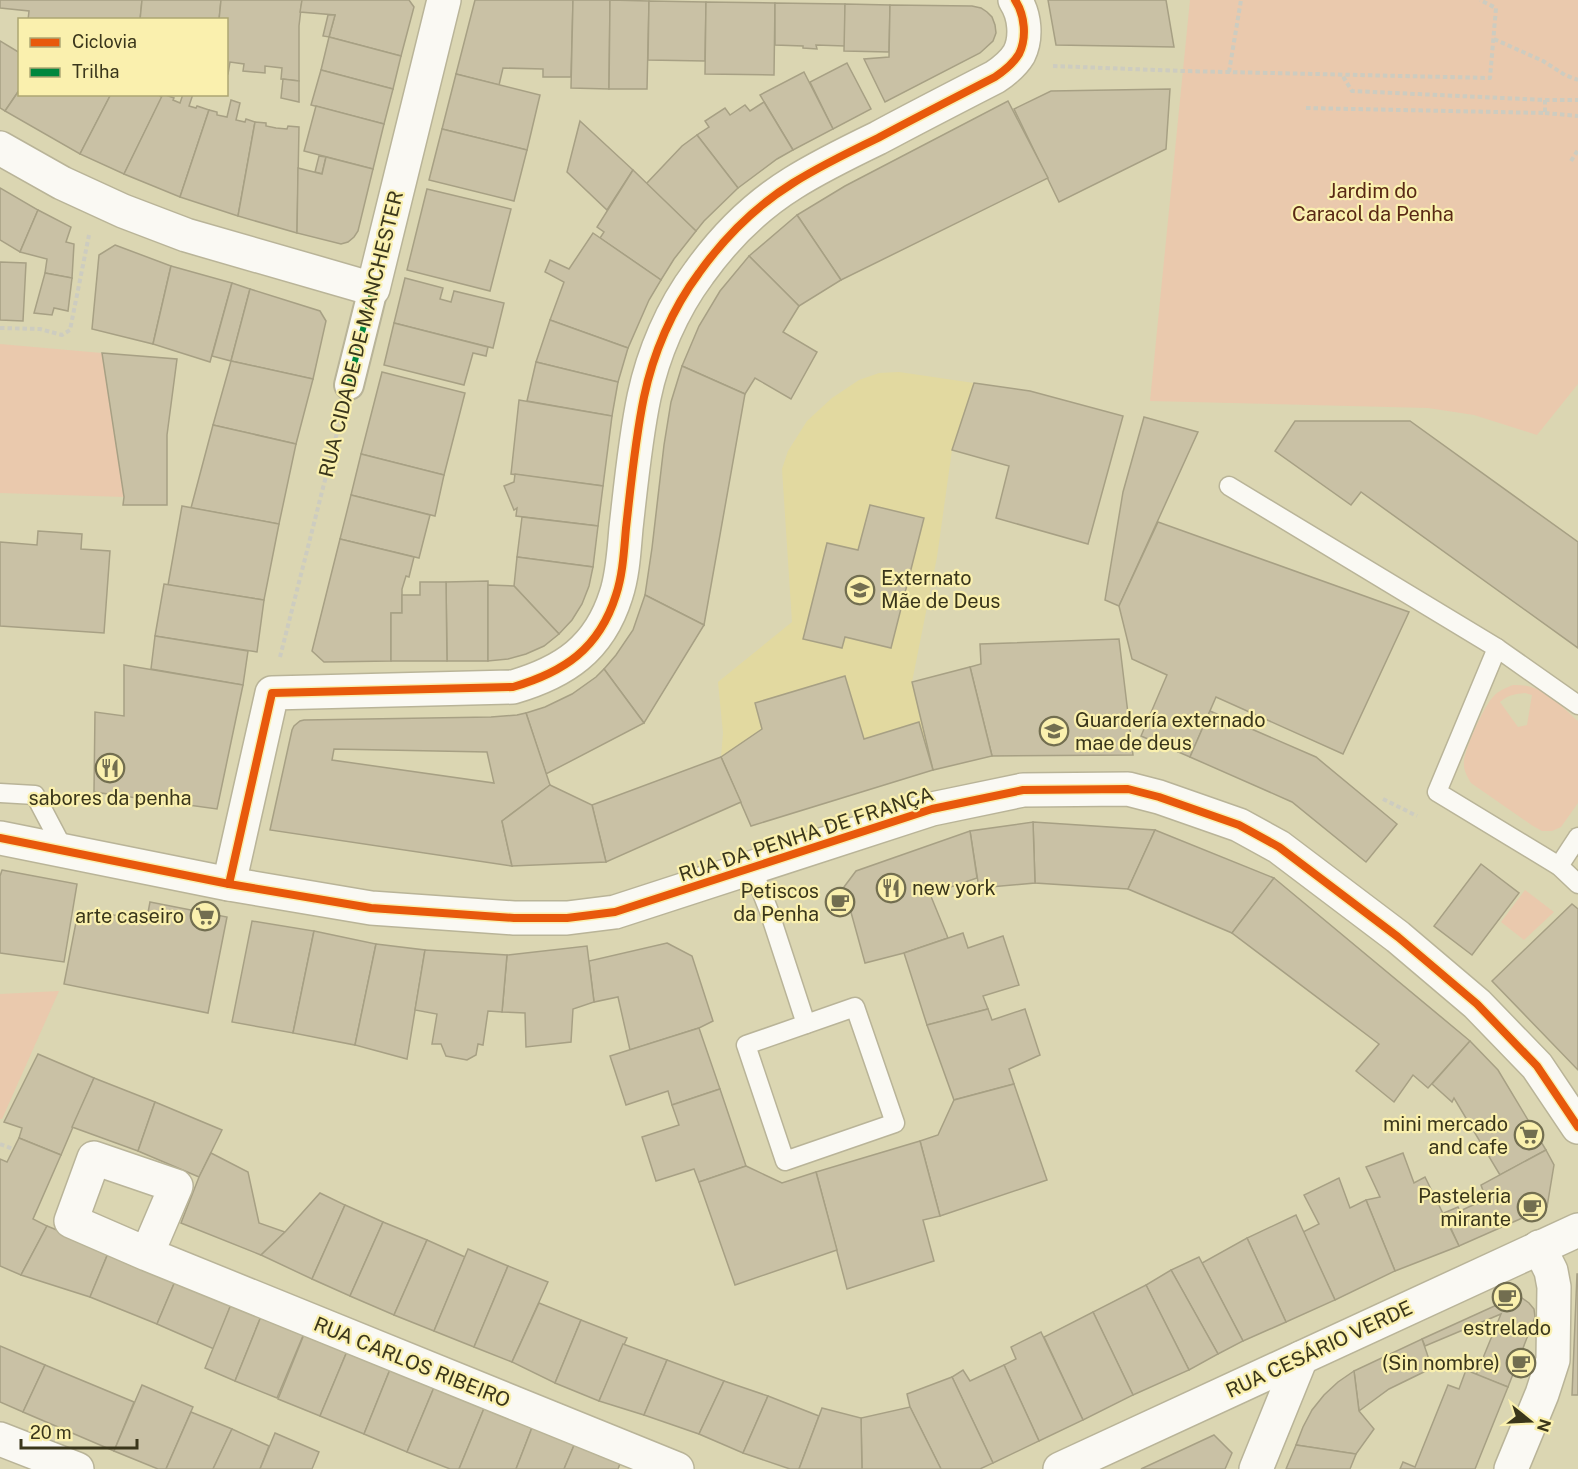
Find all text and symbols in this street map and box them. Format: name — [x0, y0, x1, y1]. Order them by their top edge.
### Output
legend — [18, 18, 228, 96]
text: Ciclovia — [72, 31, 137, 52]
text: Trilha — [72, 61, 119, 82]
park label: Jardim do Caracol da Penha — [1292, 179, 1454, 226]
street label: RUA CIDADE DE MANCHESTER — [314, 188, 408, 480]
place label: Externato Mãe de Deus — [881, 566, 1000, 613]
school or university icon: Externato Mãe de Deus — [844, 574, 876, 606]
place label: Guardería externado mae de deus — [1075, 708, 1266, 755]
school or university icon: Guardería externado mae de deus — [1038, 715, 1070, 747]
restaurant icon: sabores da penha — [94, 752, 126, 784]
street label: RUA DA PENHA DE FRANÇA — [676, 781, 936, 887]
place label: sabores da penha — [28, 786, 192, 810]
restaurant icon: new york — [875, 872, 907, 904]
place label: new york — [912, 876, 996, 900]
place label: Petiscos da Penha — [733, 879, 819, 926]
cafe icon: Petiscos da Penha — [824, 886, 856, 918]
supermarket icon: arte caseiro — [189, 900, 221, 932]
place label: arte caseiro — [75, 904, 184, 928]
place label: mini mercado and cafe — [1383, 1112, 1508, 1159]
supermarket icon: mini mercado and cafe — [1513, 1119, 1545, 1151]
place label: Pasteleria mirante — [1418, 1184, 1511, 1231]
cafe icon: Pasteleria mirante — [1516, 1191, 1548, 1223]
cafe icon: estrelado — [1491, 1281, 1523, 1313]
street label: RUA CESÁRIO VERDE — [1221, 1294, 1416, 1403]
street label: RUA CARLOS RIBEIRO — [310, 1312, 514, 1412]
place label: estrelado — [1463, 1316, 1551, 1340]
cafe icon: (Sin nombre) — [1505, 1347, 1537, 1379]
place label: (Sin nombre) — [1382, 1351, 1500, 1375]
north arrow — [1500, 1391, 1560, 1451]
scale bar — [21, 1412, 136, 1450]
text: N — [1533, 1417, 1555, 1434]
text: 20 m — [30, 1422, 72, 1443]

